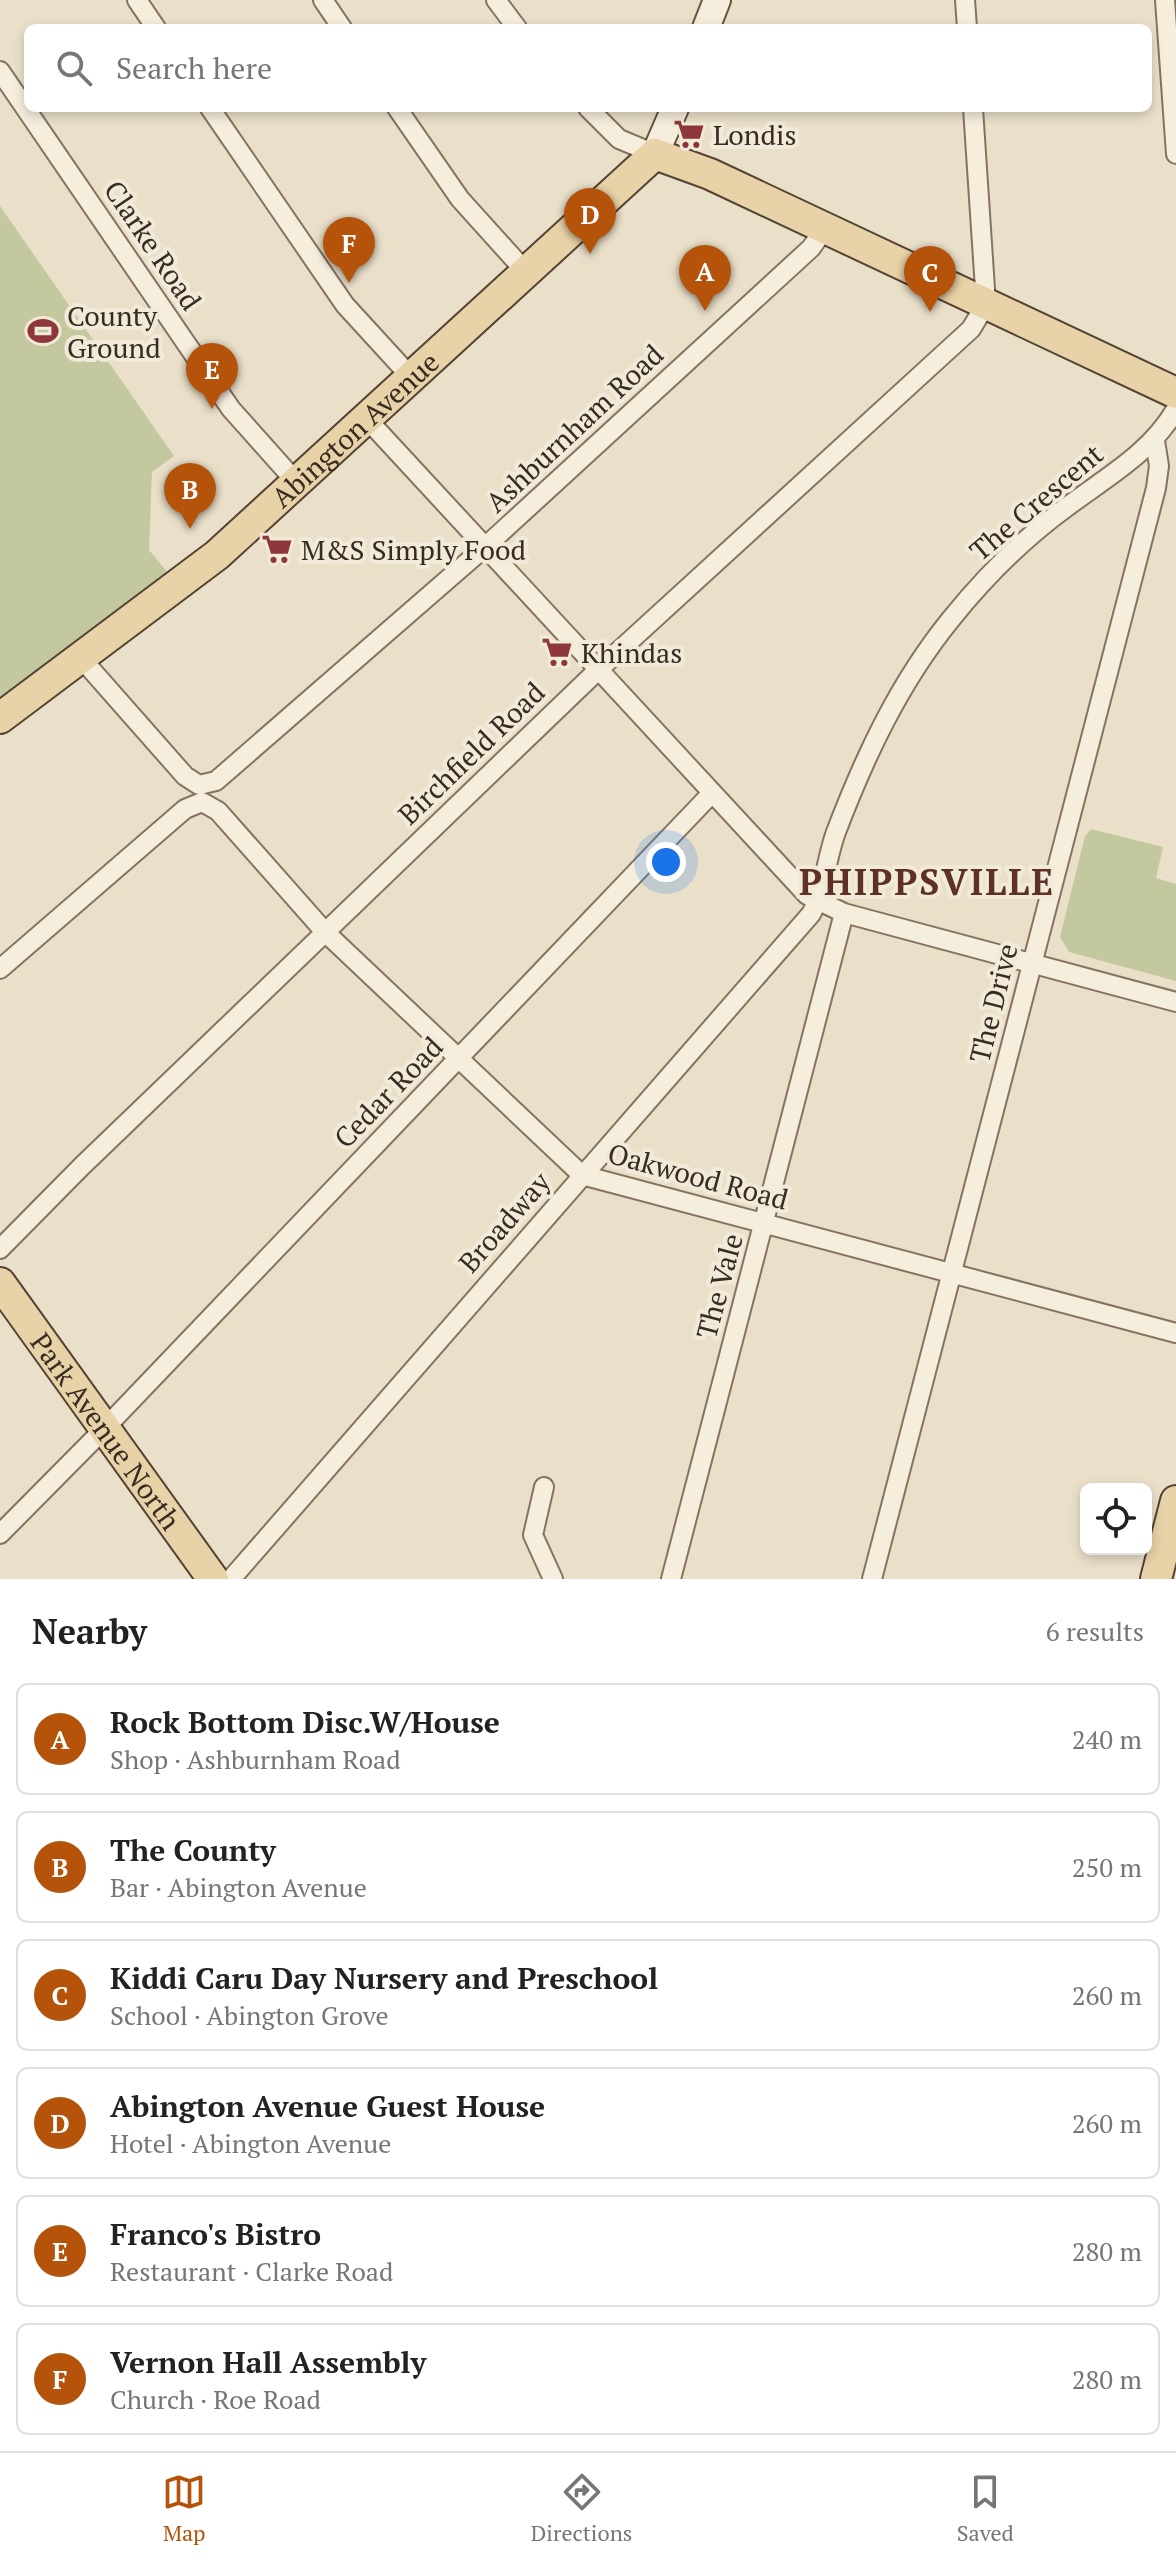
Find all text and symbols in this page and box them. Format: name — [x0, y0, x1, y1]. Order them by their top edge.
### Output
search box — [24, 24, 1152, 112]
icon: search — [52, 46, 96, 90]
text: Search here — [116, 48, 272, 88]
place label: Londis — [713, 116, 797, 153]
supermarket icon: Londis — [672, 117, 706, 151]
street label: Clarke Road — [96, 173, 210, 317]
pin: D — [564, 188, 616, 254]
pin: F — [323, 217, 375, 283]
pin: A — [679, 245, 731, 311]
pin: C — [904, 246, 956, 312]
place label: County Ground — [67, 297, 161, 366]
sports icon: County Ground — [26, 314, 60, 348]
street label: Ashburnham Road — [477, 336, 671, 520]
pin: E — [186, 343, 238, 409]
street label: Abington Avenue — [263, 343, 446, 515]
street label: The Crescent — [962, 435, 1111, 569]
pin: B — [164, 463, 216, 529]
place label: M&S Simply Food — [301, 531, 526, 568]
supermarket icon: M&S Simply Food — [260, 532, 294, 566]
place label: Khindas — [581, 634, 682, 671]
supermarket icon: Khindas — [540, 635, 574, 669]
street label: Birchfield Road — [390, 674, 552, 832]
your location — [646, 842, 686, 882]
district label: PHIPPSVILLE — [799, 858, 1055, 905]
street label: The Drive — [960, 940, 1026, 1066]
street label: Cedar Road — [326, 1028, 450, 1156]
street label: Oakwood Road — [604, 1134, 792, 1218]
street label: Broadway — [450, 1163, 558, 1280]
street label: The Vale — [687, 1229, 751, 1343]
street label: Park Avenue North — [23, 1325, 190, 1537]
map controls — [1080, 1483, 1152, 1555]
button: locate — [1080, 1483, 1152, 1555]
text: Nearby — [32, 1609, 147, 1654]
text: 6 results — [1046, 1614, 1144, 1648]
text: Rock Bottom Disc.W/House — [110, 1702, 500, 1742]
text: A — [51, 1722, 69, 1756]
text: 240 m — [1072, 1722, 1142, 1756]
text: Shop · Ashburnham Road — [110, 1742, 401, 1776]
text: The County — [110, 1830, 276, 1870]
text: B — [52, 1850, 68, 1884]
text: 250 m — [1072, 1850, 1142, 1884]
text: Bar · Abington Avenue — [110, 1870, 367, 1904]
text: Kiddi Caru Day Nursery and Preschool — [110, 1958, 658, 1998]
text: C — [52, 1978, 68, 2012]
text: 260 m — [1072, 1978, 1142, 2012]
text: School · Abington Grove — [110, 1998, 389, 2032]
text: Abington Avenue Guest House — [110, 2086, 545, 2126]
text: D — [50, 2106, 70, 2140]
text: 260 m — [1072, 2106, 1142, 2140]
text: Hotel · Abington Avenue — [110, 2126, 391, 2160]
text: Franco's Bistro — [110, 2214, 321, 2254]
text: E — [52, 2234, 68, 2268]
text: 280 m — [1072, 2234, 1142, 2268]
text: Restaurant · Clarke Road — [110, 2254, 393, 2288]
text: Vernon Hall Assembly — [110, 2342, 426, 2382]
text: F — [53, 2362, 67, 2396]
text: 280 m — [1072, 2362, 1142, 2396]
text: Church · Roe Road — [110, 2382, 321, 2416]
tab: Map — [162, 2470, 206, 2547]
tab: Directions — [531, 2470, 632, 2547]
tab: Saved — [957, 2470, 1014, 2547]

